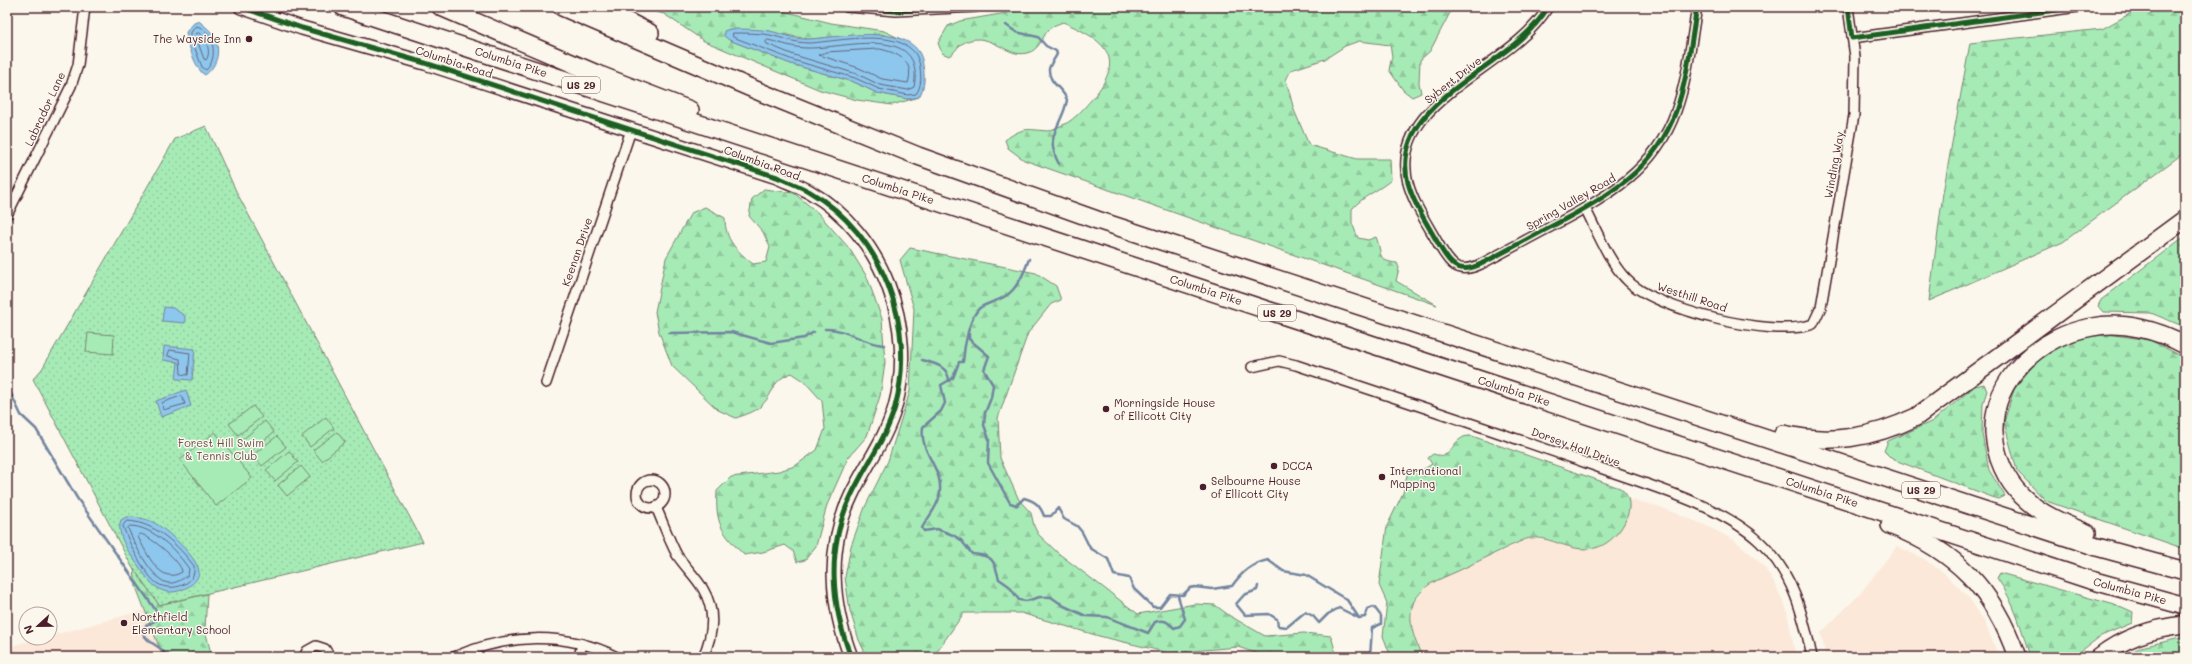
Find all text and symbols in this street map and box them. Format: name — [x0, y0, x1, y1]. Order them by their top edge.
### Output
place label: The Wayside Inn — [153, 31, 241, 46]
marker: The Wayside Inn — [244, 34, 254, 44]
street label: Columbia Road — [414, 42, 495, 81]
street label: Columbia Pike — [473, 43, 550, 80]
street label: Sybert Drive — [1421, 52, 1485, 107]
street label: Labrador Lane — [21, 69, 68, 148]
road number: US 29 — [562, 77, 600, 93]
street label: Winding Way — [1820, 130, 1847, 200]
street label: Columbia Road — [722, 142, 802, 183]
street label: Columbia Pike — [860, 170, 937, 207]
street label: Spring Valley Road — [1523, 170, 1618, 233]
street label: Keenan Drive — [558, 215, 595, 288]
street label: Columbia Pike — [1168, 271, 1245, 308]
street label: Westhill Road — [1655, 278, 1729, 315]
road number: US 29 — [1258, 305, 1296, 321]
street label: Columbia Pike — [1476, 372, 1553, 409]
place label: Morningside House of Ellicott City — [1114, 395, 1215, 423]
marker: Morningside House of Ellicott City — [1101, 404, 1111, 414]
street label: Dorsey Hall Drive — [1530, 423, 1623, 470]
park label: Forest Hill Swim & Tennis Club — [178, 435, 264, 463]
place label: DCCA — [1282, 458, 1313, 473]
marker: DCCA — [1269, 461, 1279, 471]
place label: International Mapping — [1390, 463, 1461, 491]
marker: International Mapping — [1377, 472, 1387, 482]
place label: Selbourne House of Ellicott City — [1211, 473, 1301, 501]
street label: Columbia Pike — [1784, 473, 1861, 510]
marker: Selbourne House of Ellicott City — [1198, 482, 1208, 492]
road number: US 29 — [1902, 482, 1940, 498]
street label: Columbia Pike — [2092, 574, 2169, 608]
north arrow — [18, 606, 58, 646]
place label: Northfield Elementary School — [132, 609, 231, 637]
marker: Northfield Elementary School — [119, 618, 129, 628]
text: N — [20, 623, 37, 637]

